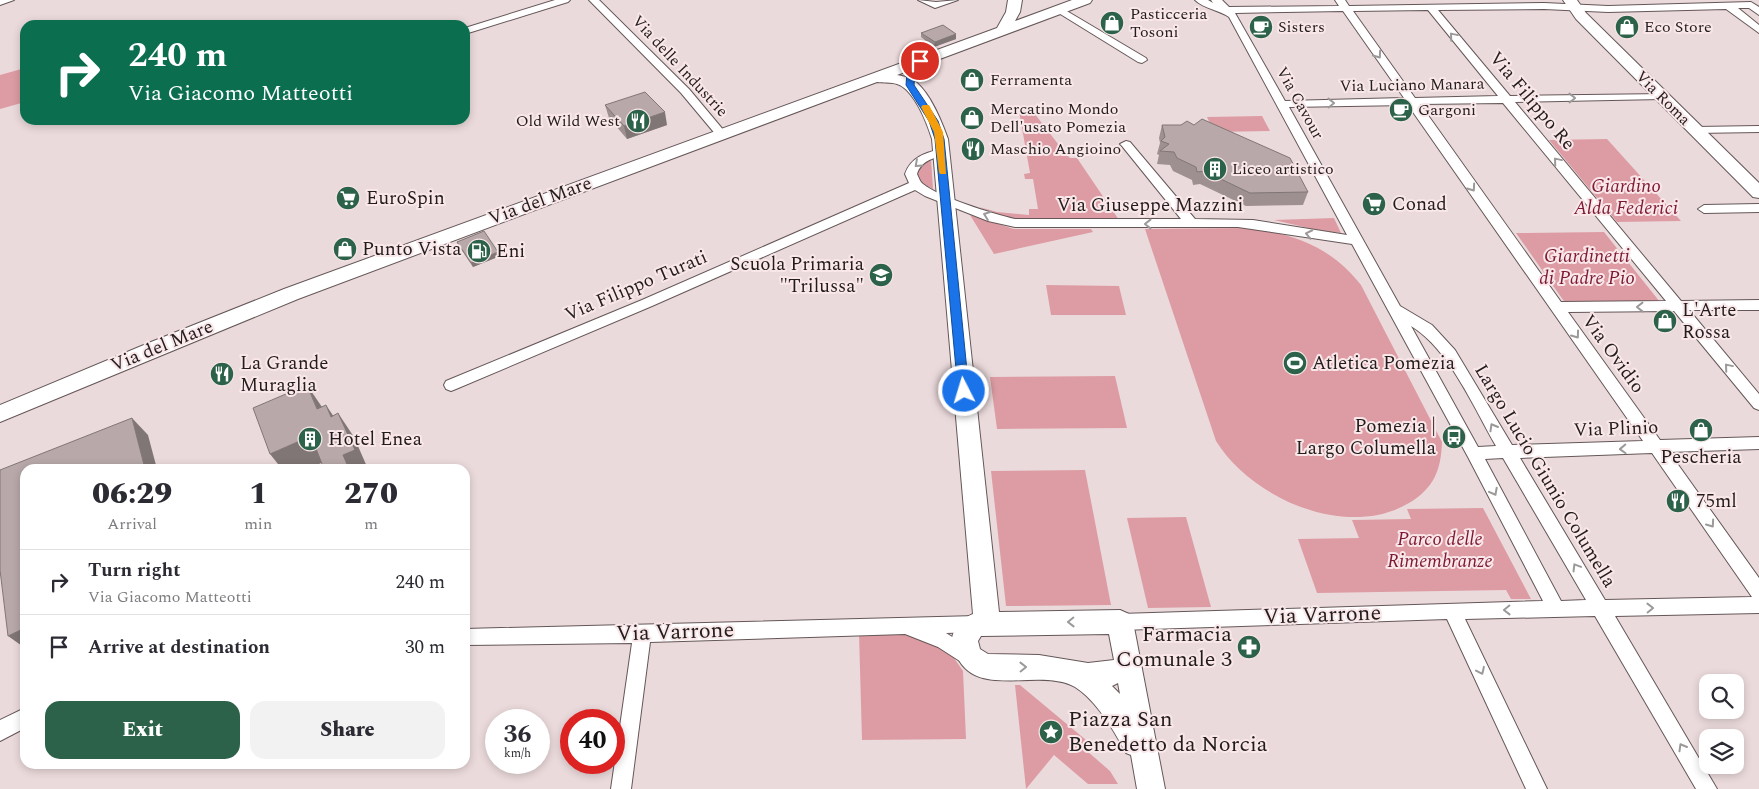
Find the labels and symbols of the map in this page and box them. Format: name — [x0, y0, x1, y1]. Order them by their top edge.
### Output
place label: Pasticceria Tosoni — [1130, 2, 1208, 44]
street label: Via delle Industrie — [626, 10, 734, 122]
shop icon: Pasticceria Tosoni — [1099, 10, 1125, 36]
cafe icon: Sisters — [1248, 14, 1274, 40]
shop icon: Eco Store — [1614, 14, 1640, 40]
place label: Sisters — [1278, 15, 1325, 39]
place label: Eco Store — [1644, 15, 1712, 39]
one-way arrow — [1450, 32, 1459, 41]
pin — [899, 40, 941, 82]
street label: Via Filippo Re — [1482, 45, 1582, 157]
one-way arrow — [1372, 49, 1381, 59]
street label: Via Cavour — [1270, 62, 1330, 144]
street label: Via Roma — [1630, 65, 1696, 131]
shop icon: Ferramenta — [959, 67, 985, 93]
place label: Ferramenta — [990, 68, 1072, 92]
street label: Via Luciano Manara — [1339, 72, 1485, 98]
one-way arrow — [1569, 93, 1577, 103]
place label: Mercatino Mondo Dell'usato Pomezia — [990, 97, 1126, 139]
one-way arrow — [1327, 97, 1335, 108]
cafe icon: Gargoni — [1388, 97, 1414, 123]
place label: Gargoni — [1418, 98, 1476, 122]
shop icon: Mercatino Mondo Dell'usato Pomezia — [959, 105, 985, 131]
restaurant icon: Old Wild West — [625, 108, 651, 134]
place label: Old Wild West — [516, 109, 620, 133]
restaurant icon: Maschio Angioino — [960, 136, 986, 162]
place label: Maschio Angioino — [990, 137, 1121, 161]
building icon: Liceo artistico — [1202, 156, 1228, 182]
place label: Liceo artistico — [1232, 157, 1334, 181]
one-way arrow — [1554, 157, 1563, 166]
one-way arrow — [915, 158, 924, 167]
street label: Via del Mare — [484, 169, 596, 233]
park label: Giardino Alda Federici — [1573, 172, 1678, 223]
one-way arrow — [1466, 182, 1475, 192]
place label: EuroSpin — [366, 184, 445, 213]
supermarket icon: EuroSpin — [335, 185, 361, 211]
place label: Conad — [1392, 190, 1447, 219]
street label: Via Giuseppe Mazzini — [1057, 191, 1243, 220]
supermarket icon: Conad — [1361, 191, 1387, 217]
one-way arrow — [983, 211, 991, 221]
one-way arrow — [1144, 219, 1152, 229]
one-way arrow — [1305, 229, 1314, 239]
place label: Punto Vista — [362, 235, 462, 264]
shop icon: Punto Vista — [332, 236, 358, 262]
place label: Eni — [496, 237, 525, 266]
fuel station icon: Eni — [466, 238, 492, 264]
park label: Giardinetti di Padre Pio — [1539, 242, 1635, 293]
street label: Via Filippo Turati — [560, 243, 712, 329]
place label: Scuola Primaria "Trilussa" — [730, 250, 865, 301]
school or university icon: Scuola Primaria "Trilussa" — [868, 262, 894, 288]
place label: L'Arte Rossa — [1682, 296, 1736, 347]
one-way arrow — [1636, 302, 1644, 312]
street label: Via Ovidio — [1574, 308, 1652, 400]
shop icon: L'Arte Rossa — [1652, 308, 1678, 334]
street label: Via del Mare — [106, 312, 218, 380]
one-way arrow — [1570, 329, 1579, 339]
place label: La Grande Muraglia — [240, 349, 329, 400]
place label: Atletica Pomezia — [1312, 349, 1456, 378]
sports icon: Atletica Pomezia — [1282, 350, 1308, 376]
street label: Largo Lucio Giunio Columella — [1467, 359, 1624, 594]
restaurant icon: La Grande Muraglia — [209, 361, 235, 387]
one-way arrow — [1724, 363, 1733, 372]
position arrow — [937, 364, 989, 416]
place label: Pomezia | Largo Columella — [1296, 412, 1437, 463]
street label: Via Plinio — [1573, 413, 1659, 445]
shop icon: Pescheria — [1688, 417, 1714, 443]
bus stop icon: Pomezia | Largo Columella — [1441, 424, 1467, 450]
one-way arrow — [1489, 424, 1499, 433]
place label: Hotel Enea — [328, 425, 423, 454]
building icon: Hotel Enea — [297, 426, 323, 452]
one-way arrow — [1619, 443, 1627, 454]
place label: Pescheria — [1660, 443, 1742, 472]
one-way arrow — [1488, 486, 1498, 495]
place label: 75ml — [1696, 487, 1737, 516]
restaurant icon: 75ml — [1665, 488, 1691, 514]
one-way arrow — [1705, 518, 1714, 528]
park label: Parco delle Rimembranze — [1387, 525, 1493, 576]
one-way arrow — [1573, 563, 1583, 572]
street label: Via Varrone — [1262, 596, 1382, 634]
one-way arrow — [1646, 603, 1654, 613]
one-way arrow — [1503, 605, 1511, 615]
street label: Via Varrone — [615, 613, 735, 651]
one-way arrow — [1067, 617, 1074, 627]
place label: Farmacia Comunale 3 — [1116, 618, 1232, 676]
pharmacy icon: Farmacia Comunale 3 — [1236, 634, 1262, 660]
one-way arrow — [1020, 662, 1028, 672]
one-way arrow — [1474, 665, 1484, 674]
place label: Piazza San Benedetto da Norcia — [1068, 703, 1268, 761]
speed limit sign: 40 — [560, 709, 625, 774]
place icon: Piazza San Benedetto da Norcia — [1038, 719, 1064, 745]
one-way arrow — [1679, 743, 1689, 752]

